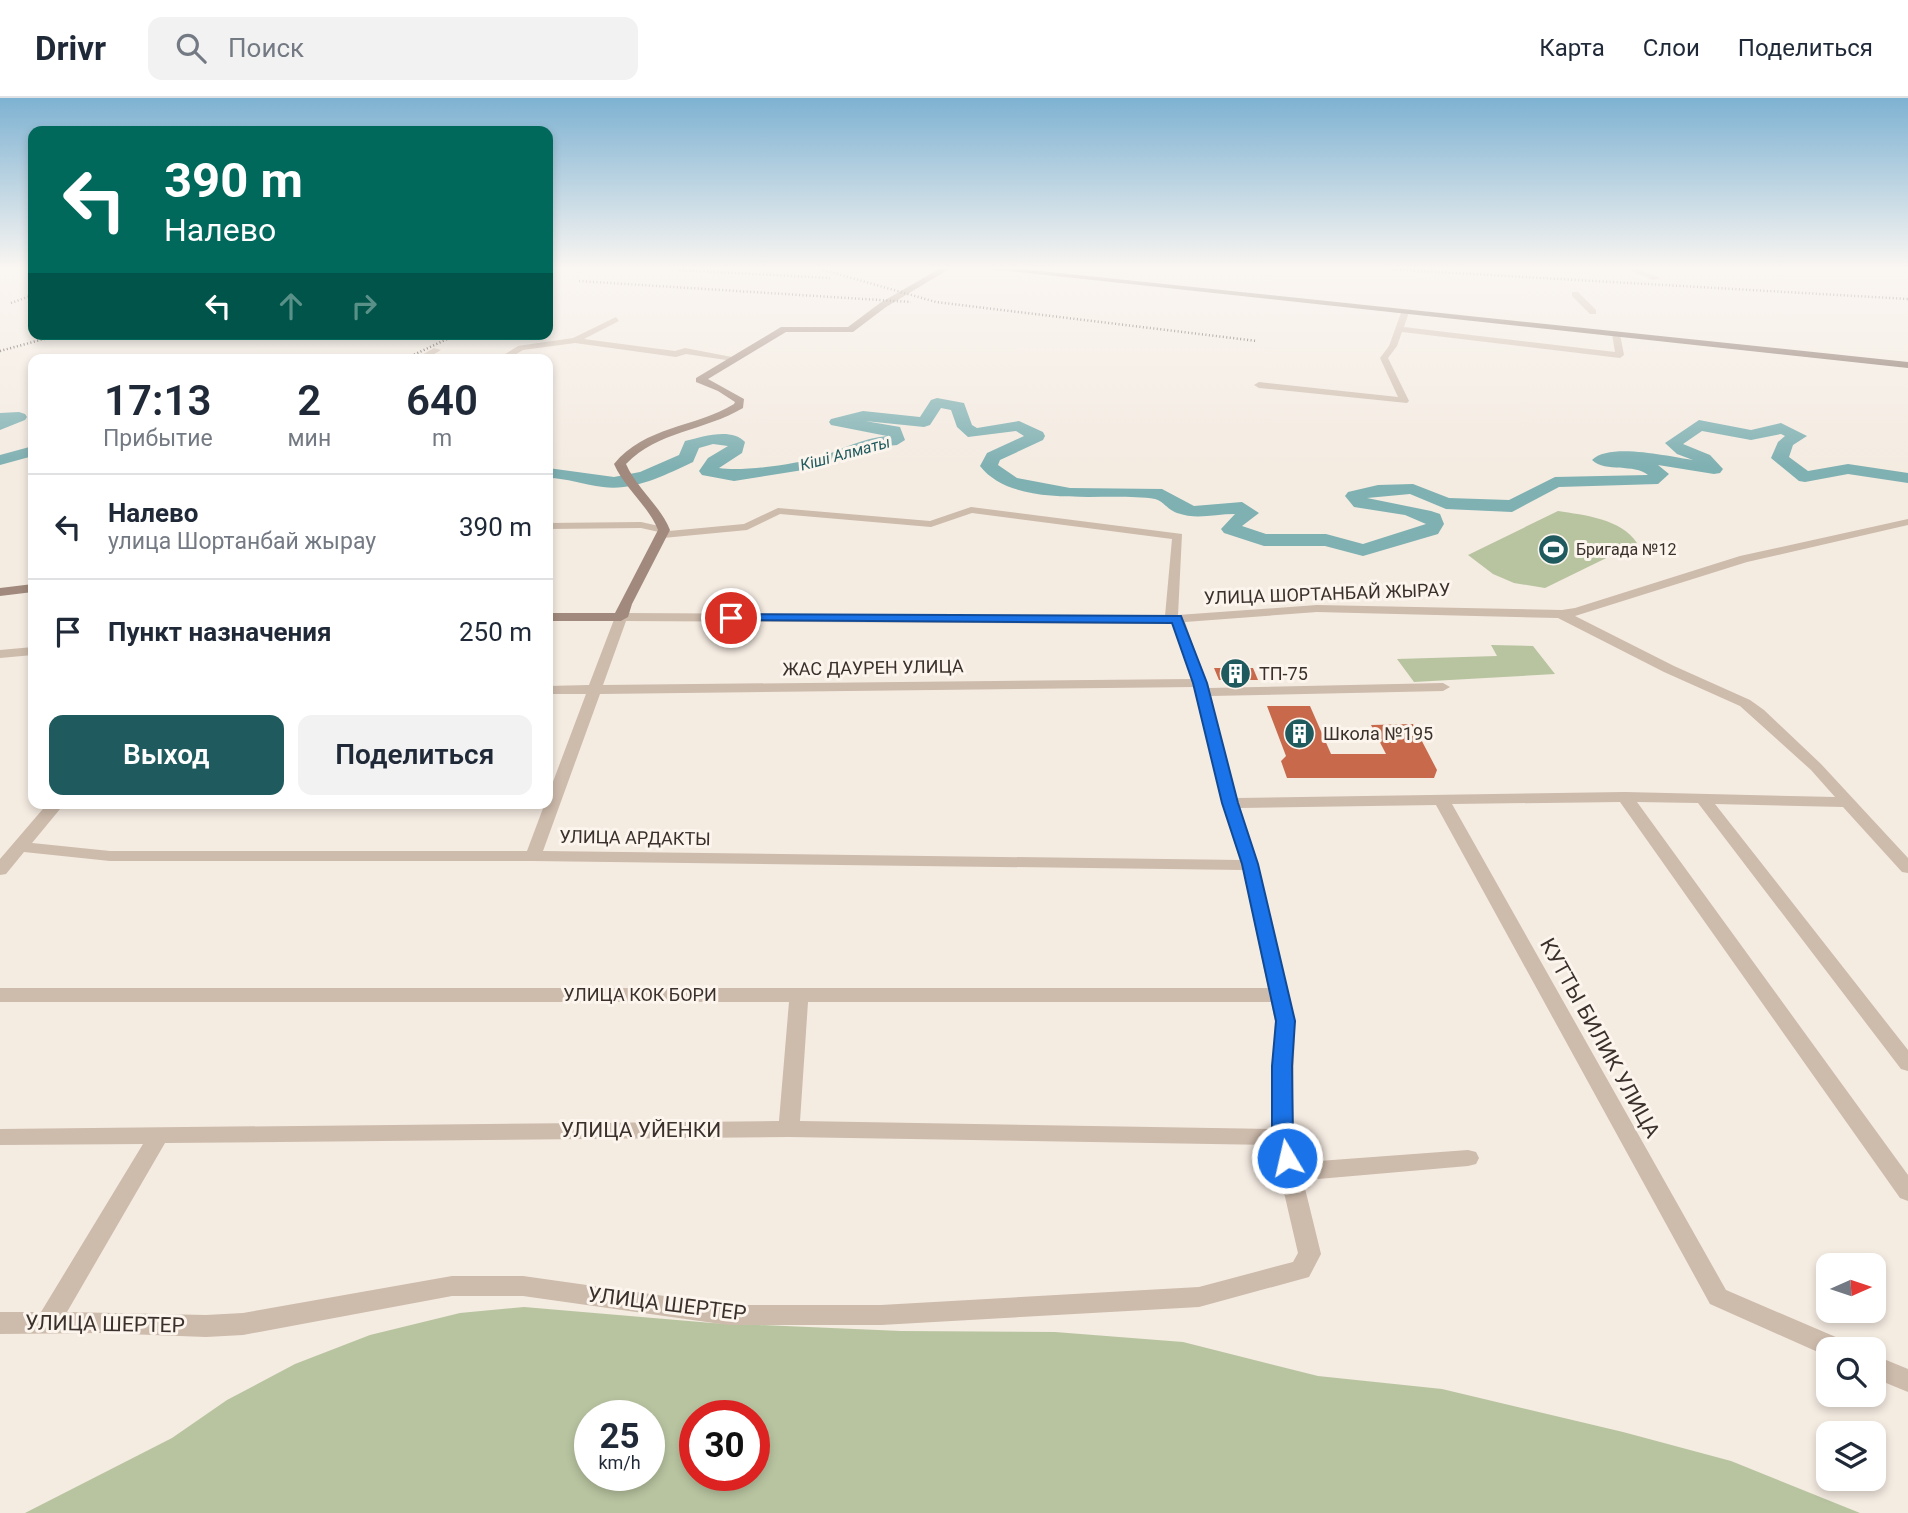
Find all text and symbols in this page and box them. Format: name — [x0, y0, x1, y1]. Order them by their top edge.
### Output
search box — [148, 17, 638, 80]
text: Drivr — [35, 29, 106, 68]
icon: search — [172, 29, 210, 67]
text: Поиск — [228, 33, 304, 63]
text: Карта — [1539, 34, 1605, 62]
text: Слои — [1643, 34, 1700, 62]
text: Поделиться — [1738, 34, 1873, 62]
text: 390 m — [164, 152, 303, 209]
icon: left — [49, 154, 140, 245]
text: Налево — [164, 211, 276, 249]
icon: left — [199, 287, 237, 325]
icon: ahead — [272, 287, 310, 325]
icon: right — [345, 287, 383, 325]
text: 17:13 — [104, 376, 211, 425]
text: 2 — [297, 376, 321, 425]
text: 640 — [406, 376, 478, 425]
text: Прибытие — [103, 425, 213, 452]
text: мин — [288, 425, 331, 452]
text: m — [432, 425, 452, 452]
water label: Кіші Алматы — [798, 432, 892, 475]
text: Налево — [108, 498, 198, 528]
icon: left — [49, 508, 87, 546]
text: 390 m — [459, 512, 532, 542]
text: улица Шортанбай жырау — [108, 528, 376, 555]
sports icon: Бригада №12 — [1536, 532, 1570, 566]
place label: Бригада №12 — [1576, 540, 1677, 559]
street label: УЛИЦА ШОРТАНБАЙ ЖЫРАУ — [1203, 579, 1451, 608]
pin — [701, 588, 761, 648]
icon: arrive — [712, 599, 750, 637]
icon: arrive — [49, 613, 87, 651]
text: Пункт назначения — [108, 617, 332, 647]
text: 250 m — [459, 617, 532, 647]
street label: ЖАС ДАУРЕН УЛИЦА — [782, 655, 964, 680]
building icon: ТП-75 — [1219, 657, 1253, 691]
place label: ТП-75 — [1259, 663, 1308, 684]
button: Выход — [49, 715, 284, 795]
button: Поделиться — [298, 715, 532, 795]
building icon: Школа №195 — [1283, 717, 1317, 751]
place label: Школа №195 — [1323, 723, 1433, 744]
street label: УЛИЦА АРДАКТЫ — [559, 826, 711, 849]
street label: КУТТЫ БИЛИК УЛИЦА — [1535, 934, 1665, 1142]
street label: УЛИЦА КОК БОРИ — [563, 984, 717, 1005]
street label: УЛИЦА УЙЕНКИ — [561, 1118, 721, 1142]
position arrow — [1250, 1121, 1324, 1195]
north arrow — [1816, 1253, 1886, 1323]
map controls — [1816, 1253, 1886, 1491]
street label: УЛИЦА ШЕРТЕР — [586, 1282, 748, 1326]
street label: УЛИЦА ШЕРТЕР — [25, 1311, 185, 1337]
button: search — [1816, 1337, 1886, 1407]
speed limit sign: 30 — [679, 1400, 770, 1491]
text: 25 — [599, 1416, 640, 1457]
button: layers — [1816, 1421, 1886, 1491]
text: km/h — [598, 1452, 641, 1473]

